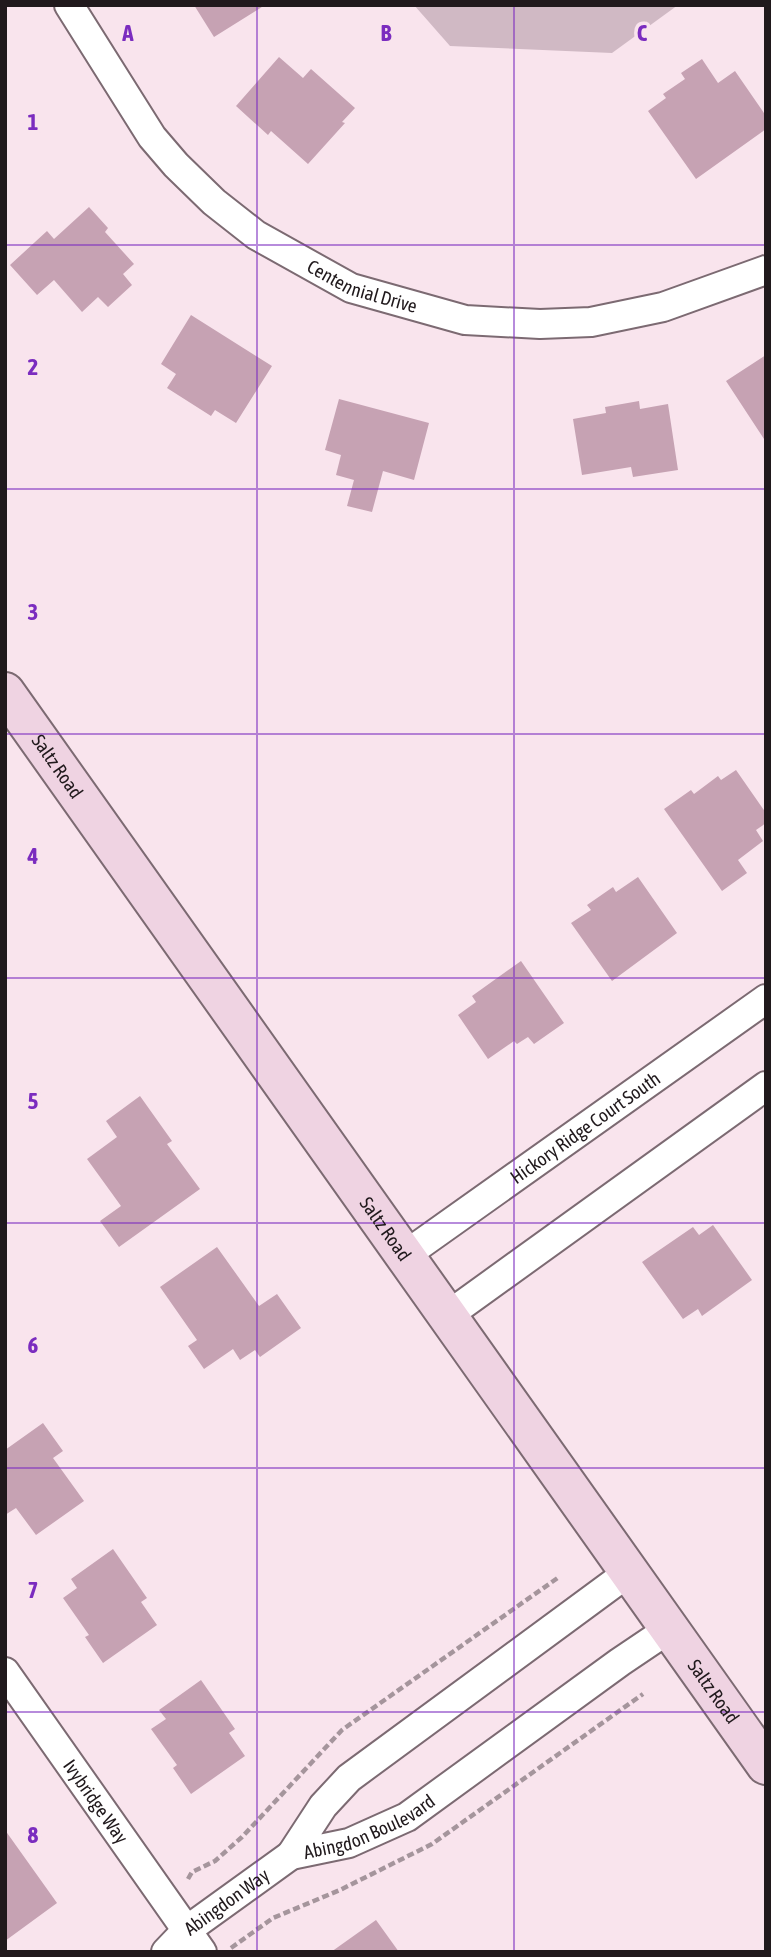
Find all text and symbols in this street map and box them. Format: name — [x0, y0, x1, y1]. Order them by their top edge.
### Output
text: A — [121, 20, 134, 46]
text: B — [381, 20, 392, 46]
text: C — [637, 20, 648, 46]
text: 1 — [28, 109, 39, 135]
street label: Centennial Drive — [303, 255, 420, 317]
text: 2 — [28, 354, 38, 380]
text: 3 — [28, 599, 38, 625]
street label: Saltz Road — [28, 730, 88, 802]
text: 4 — [27, 843, 39, 869]
street label: Hickory Ridge Court South — [506, 1067, 664, 1188]
text: 5 — [28, 1088, 39, 1114]
street label: Saltz Road — [356, 1193, 416, 1265]
text: 6 — [28, 1332, 39, 1358]
text: 7 — [28, 1577, 38, 1603]
street label: Saltz Road — [684, 1655, 744, 1727]
street label: Ivybridge Way — [59, 1755, 133, 1848]
street label: Abingdon Boulevard — [302, 1790, 439, 1863]
text: 8 — [28, 1822, 39, 1848]
street label: Abingdon Way — [180, 1863, 273, 1940]

